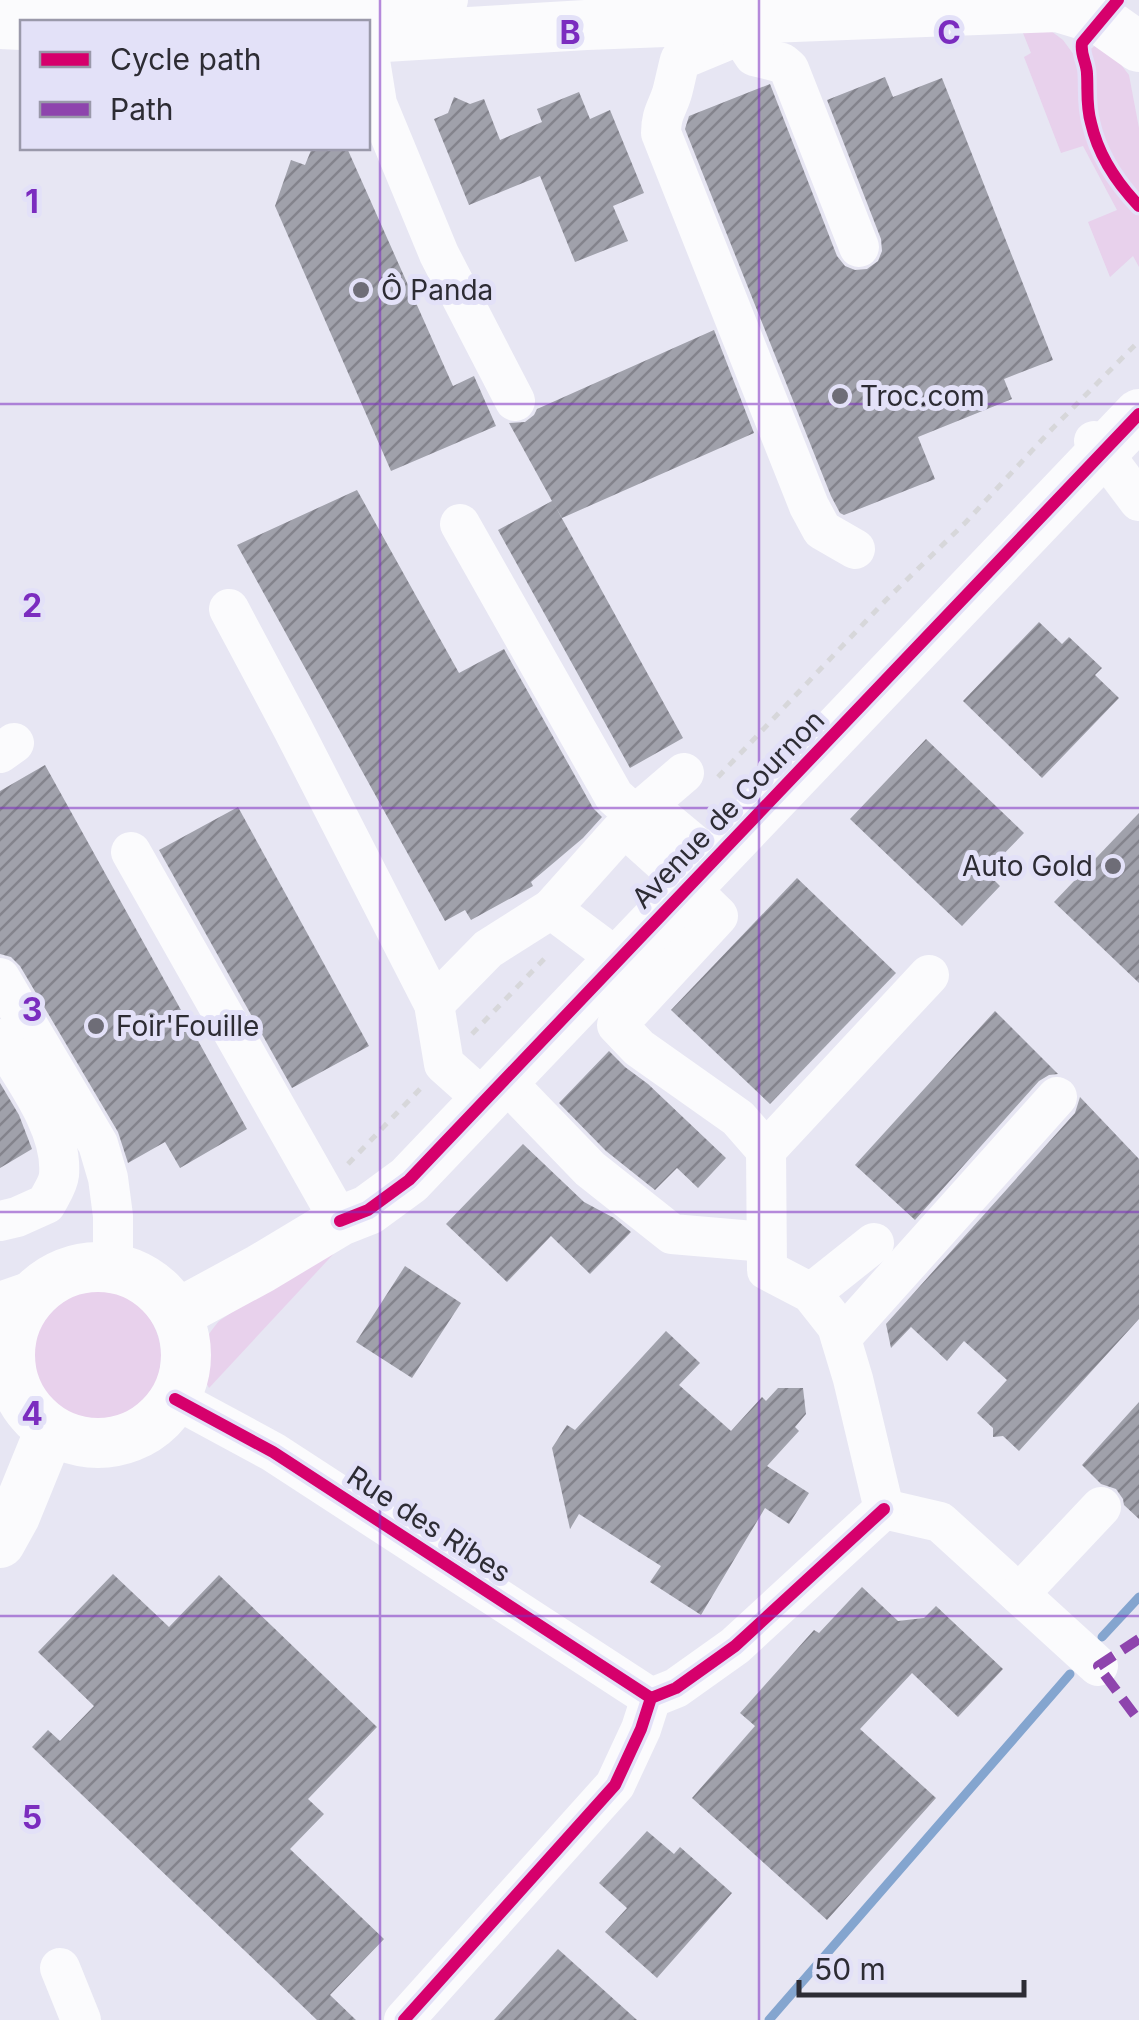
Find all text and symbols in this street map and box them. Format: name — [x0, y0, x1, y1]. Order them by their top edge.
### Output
text: B — [559, 13, 581, 52]
text: C — [937, 13, 961, 52]
legend — [20, 20, 370, 150]
text: Cycle path — [110, 41, 262, 77]
text: Path — [110, 91, 174, 127]
text: 1 — [25, 182, 39, 221]
place label: Ô Panda — [381, 273, 493, 307]
marker: Ô Panda — [350, 279, 372, 301]
place label: Troc.com — [860, 379, 985, 413]
marker: Troc.com — [829, 385, 851, 407]
text: 2 — [22, 586, 42, 625]
street label: Avenue de Cournon — [625, 703, 831, 915]
place label: Auto Gold — [962, 849, 1093, 883]
marker: Auto Gold — [1102, 855, 1124, 877]
text: 3 — [22, 990, 42, 1029]
place label: Foir'Fouille — [116, 1009, 259, 1043]
marker: Foir'Fouille — [85, 1015, 107, 1037]
text: 4 — [21, 1394, 43, 1433]
street label: Rue des Ribes — [341, 1459, 517, 1589]
text: 5 — [22, 1798, 42, 1837]
scale bar — [799, 1935, 1024, 1997]
text: 50 m — [814, 1951, 886, 1987]

